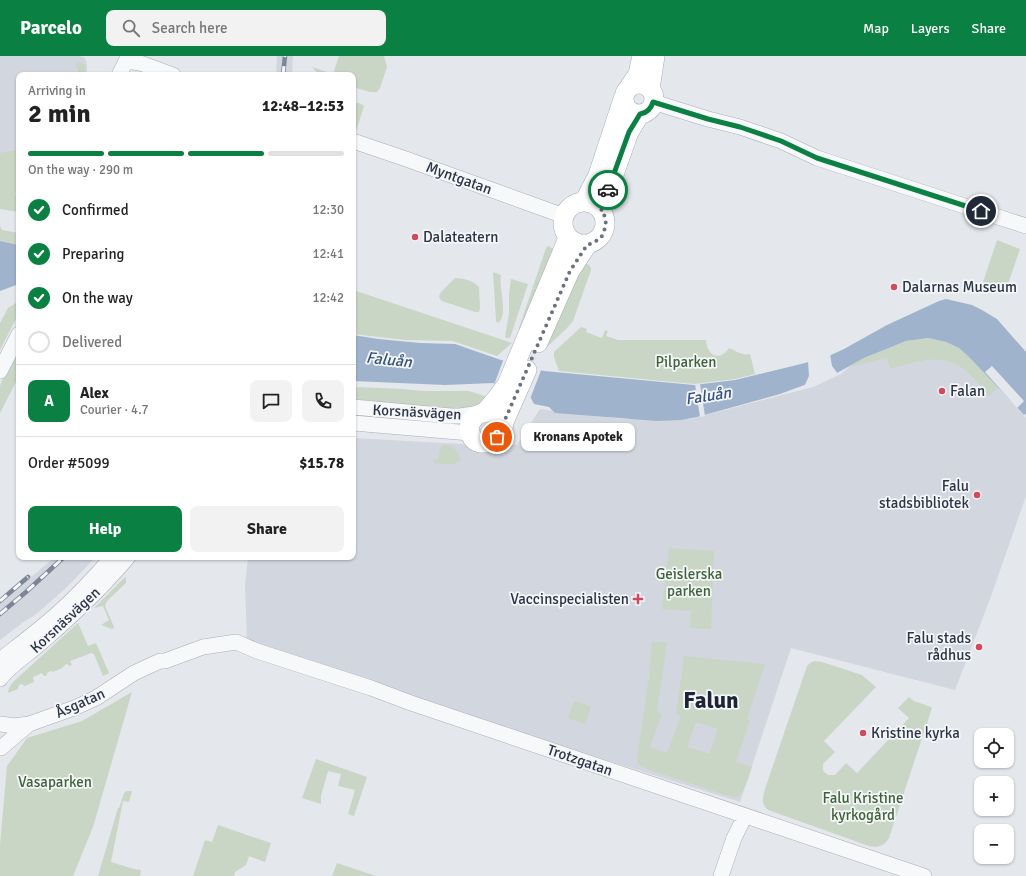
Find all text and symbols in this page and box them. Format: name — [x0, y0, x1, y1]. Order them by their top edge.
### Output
search box — [106, 10, 386, 46]
text: Parcelo — [20, 16, 82, 40]
icon: search — [120, 17, 142, 39]
text: Search here — [152, 19, 227, 37]
text: Map — [863, 20, 889, 37]
text: Layers — [911, 20, 950, 37]
text: Share — [972, 20, 1006, 37]
text: Arriving in — [28, 83, 86, 99]
text: 12:48–12:53 — [262, 97, 344, 115]
text: 2 min — [28, 98, 91, 130]
street label: Myntgatan — [424, 158, 494, 198]
text: On the way · 290 m — [28, 162, 133, 178]
courier — [588, 170, 628, 210]
icon: car — [597, 179, 619, 201]
pin — [964, 194, 998, 228]
icon: check — [28, 199, 50, 221]
icon: home — [970, 200, 992, 222]
text: Confirmed — [62, 201, 129, 219]
text: 12:30 — [312, 202, 344, 218]
place label: Dalateatern — [423, 228, 498, 246]
marker: Dalateatern — [410, 232, 420, 242]
icon: check — [28, 243, 50, 265]
text: Preparing — [62, 245, 125, 263]
text: 12:41 — [312, 246, 344, 262]
place label: Dalarnas Museum — [902, 278, 1017, 296]
marker: Dalarnas Museum — [889, 282, 899, 292]
icon: check — [28, 287, 50, 309]
text: On the way — [62, 289, 133, 307]
text: 12:42 — [312, 290, 344, 306]
text: Delivered — [62, 333, 122, 351]
water label: Faluån — [365, 348, 414, 372]
park label: Pilparken — [656, 353, 716, 371]
button: chat — [250, 380, 292, 422]
button: phone — [302, 380, 344, 422]
water label: Faluån — [684, 382, 734, 409]
place label: Falan — [950, 382, 985, 400]
text: Alex — [80, 384, 109, 402]
marker: Falan — [937, 386, 947, 396]
text: A — [44, 392, 54, 410]
street label: Korsnäsvägen — [372, 401, 462, 423]
text: Courier · 4.7 — [80, 402, 149, 418]
pin — [480, 420, 514, 454]
callout: Kronans Apotek — [521, 423, 635, 451]
icon: bag — [486, 426, 508, 448]
text: Kronans Apotek — [533, 429, 623, 445]
text: Order #5099 — [28, 454, 110, 472]
text: $15.78 — [299, 454, 344, 472]
place label: Falu stadsbibliotek — [879, 477, 969, 512]
marker: Falu stadsbibliotek — [972, 490, 982, 500]
button: Help — [28, 506, 182, 552]
button: Share — [190, 506, 344, 552]
park label: Geislerska parken — [656, 565, 722, 600]
street label: Korsnäsvägen — [26, 583, 104, 657]
place label: Vaccinspecialisten — [510, 590, 629, 608]
marker: Vaccinspecialisten — [632, 593, 644, 605]
place label: Falu stads rådhus — [906, 629, 971, 664]
marker: Falu stads rådhus — [974, 642, 984, 652]
street label: Åsgatan — [53, 684, 107, 722]
district label: Falun — [683, 686, 739, 715]
place label: Kristine kyrka — [871, 724, 960, 742]
marker: Kristine kyrka — [858, 728, 868, 738]
map controls — [974, 728, 1014, 864]
button: locate — [974, 728, 1014, 768]
street label: Trotzgatan — [545, 740, 615, 780]
park label: Vasaparken — [18, 773, 92, 791]
button: + — [974, 776, 1014, 816]
park label: Falu Kristine kyrkogård — [822, 789, 904, 824]
button: − — [974, 824, 1014, 864]

